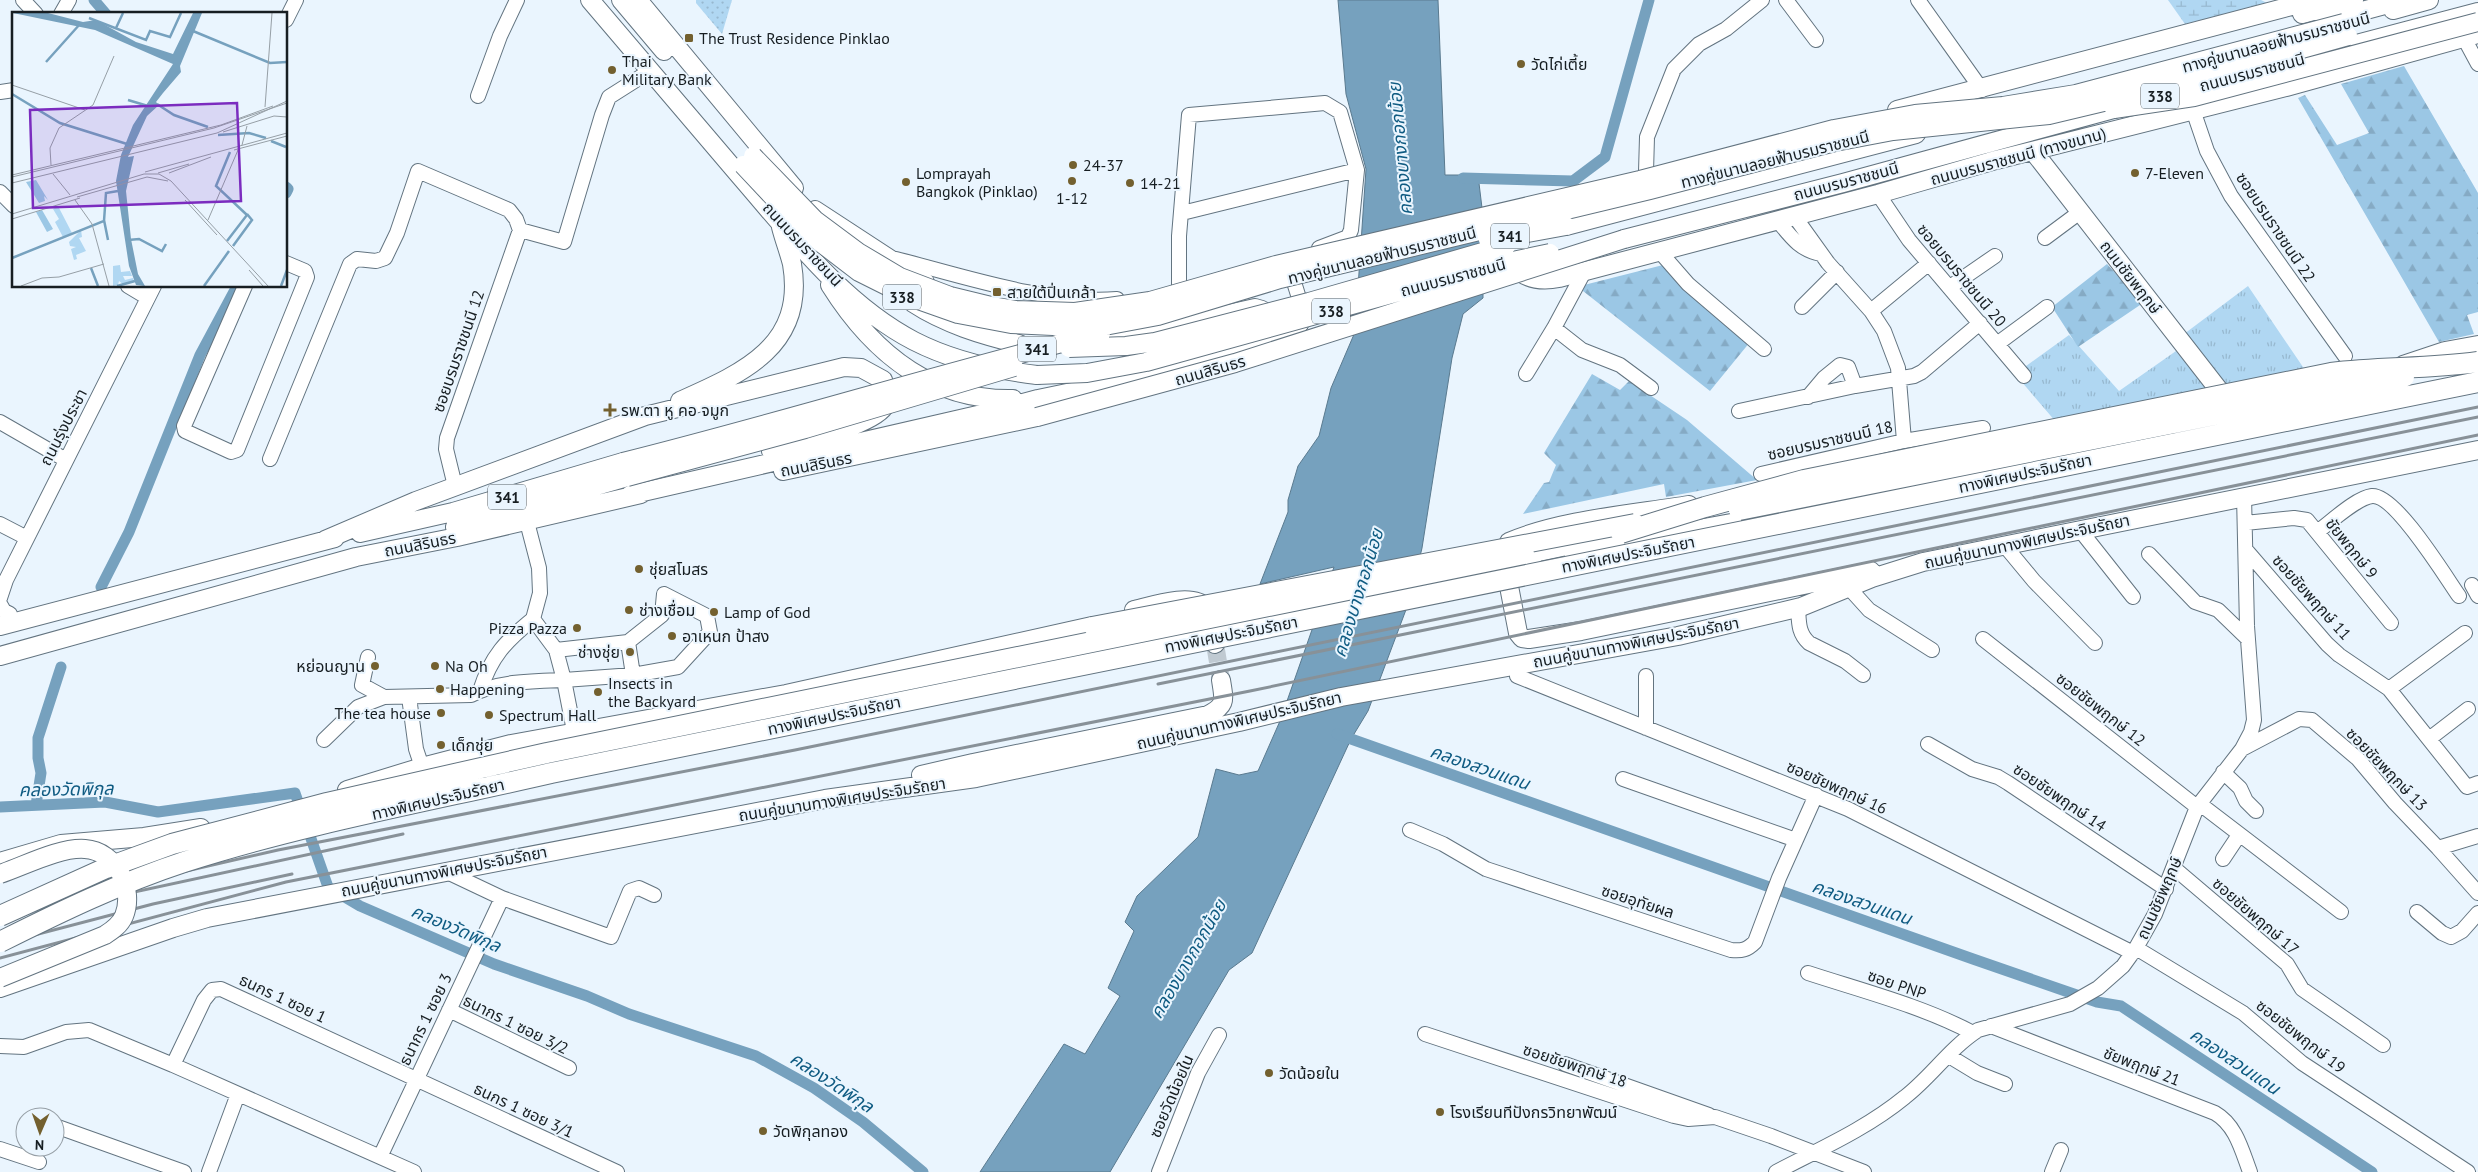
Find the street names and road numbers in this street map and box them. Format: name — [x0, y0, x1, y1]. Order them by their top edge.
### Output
street label: ทางคู่ขนานลอยฟ้าบรมราชชนนี — [2180, 7, 2372, 77]
street label: ถนนบรมราชชนนี — [2197, 48, 2307, 96]
road number: 338 — [2141, 84, 2179, 108]
street label: ถนนบรมราชชนนี (ทางขนาน) — [1928, 123, 2108, 189]
street label: ทางคู่ขนานลอยฟ้าบรมราชชนนี — [1679, 126, 1871, 192]
street label: ถนนบรมราชชนนี — [1791, 157, 1901, 205]
street label: ซอยบรมราชชนนี 22 — [2232, 168, 2320, 286]
street label: ถนนบรมราชชนนี — [759, 198, 847, 290]
street label: ซอยบรมราชชนนี 20 — [1913, 219, 2011, 331]
street label: ทางคู่ขนานลอยฟ้าบรมราชชนนี — [1286, 222, 1478, 288]
road number: 341 — [1491, 224, 1529, 248]
street label: ถนนชัยพฤกษ์ — [2096, 236, 2166, 318]
street label: ถนนบรมราชชนนี — [1398, 253, 1508, 301]
road number: 338 — [883, 284, 921, 310]
street label: ซอยบรมราชชนนี 12 — [428, 287, 488, 415]
road number: 338 — [1312, 298, 1350, 324]
road number: 341 — [1018, 336, 1056, 362]
street label: ถนนสิรินธร — [1172, 350, 1248, 390]
street label: ถนนรุ่งประชา — [35, 385, 91, 469]
street label: ซอยบรมราชชนนี 18 — [1765, 416, 1895, 464]
street label: ถนนสิรินธร — [778, 447, 854, 481]
street label: ทางพิเศษประจิมรัถยา — [1957, 449, 2093, 497]
road number: 341 — [488, 484, 526, 510]
street label: ถนนคู่ขนานทางพิเศษประจิมรัถยา — [1922, 509, 2132, 573]
street label: ชัยพฤกษ์ 9 — [2322, 514, 2382, 582]
street label: ถนนสิรินธร — [382, 527, 458, 561]
street label: ทางพิเศษประจิมรัถยา — [1560, 531, 1696, 577]
street label: ซอยชัยพฤกษ์ 11 — [2268, 550, 2356, 644]
street label: ทางพิเศษประจิมรัถยา — [1163, 611, 1299, 657]
street label: ถนนคู่ขนานทางพิเศษประจิมรัถยา — [1531, 612, 1741, 672]
street label: ซอยชัยพฤกษ์ 12 — [2052, 668, 2150, 750]
street label: ถนนคู่ขนานทางพิเศษประจิมรัถยา — [1135, 687, 1343, 753]
street label: ทางพิเศษประจิมรัถยา — [766, 691, 902, 739]
street label: ซอยชัยพฤกษ์ 13 — [2342, 723, 2432, 815]
street label: ซอยชัยพฤกษ์ 16 — [1784, 756, 1890, 818]
street label: ซอยชัยพฤกษ์ 14 — [2010, 758, 2111, 836]
street label: ถนนคู่ขนานทางพิเศษประจิมรัถยา — [737, 773, 947, 825]
street label: ทางพิเศษประจิมรัถยา — [370, 774, 506, 824]
street label: ถนนคู่ขนานทางพิเศษประจิมรัถยา — [339, 841, 549, 901]
street label: ถนนชัยพฤกษ์ — [2132, 854, 2186, 942]
street label: ซอยชัยพฤกษ์ 17 — [2209, 873, 2303, 959]
street label: ซอยอุทัยผล — [1599, 880, 1677, 922]
street label: ซอย PNP — [1865, 965, 1929, 1003]
street label: ธนกร 1 ซอย 1 — [236, 969, 330, 1027]
street label: ธนากร 1 ซอย 3 — [394, 970, 456, 1068]
street label: ธนากร 1 ซอย 3/2 — [460, 990, 572, 1058]
street label: ซอยชัยพฤกษ์ 19 — [2252, 995, 2350, 1077]
street label: ซอยชัยพฤกษ์ 18 — [1520, 1039, 1630, 1091]
street label: ชัยพฤกษ์ 21 — [2101, 1042, 2183, 1090]
street label: ซอยวัดน้อยใน — [1145, 1052, 1197, 1140]
street label: ธนกร 1 ซอย 3/1 — [471, 1078, 577, 1142]

